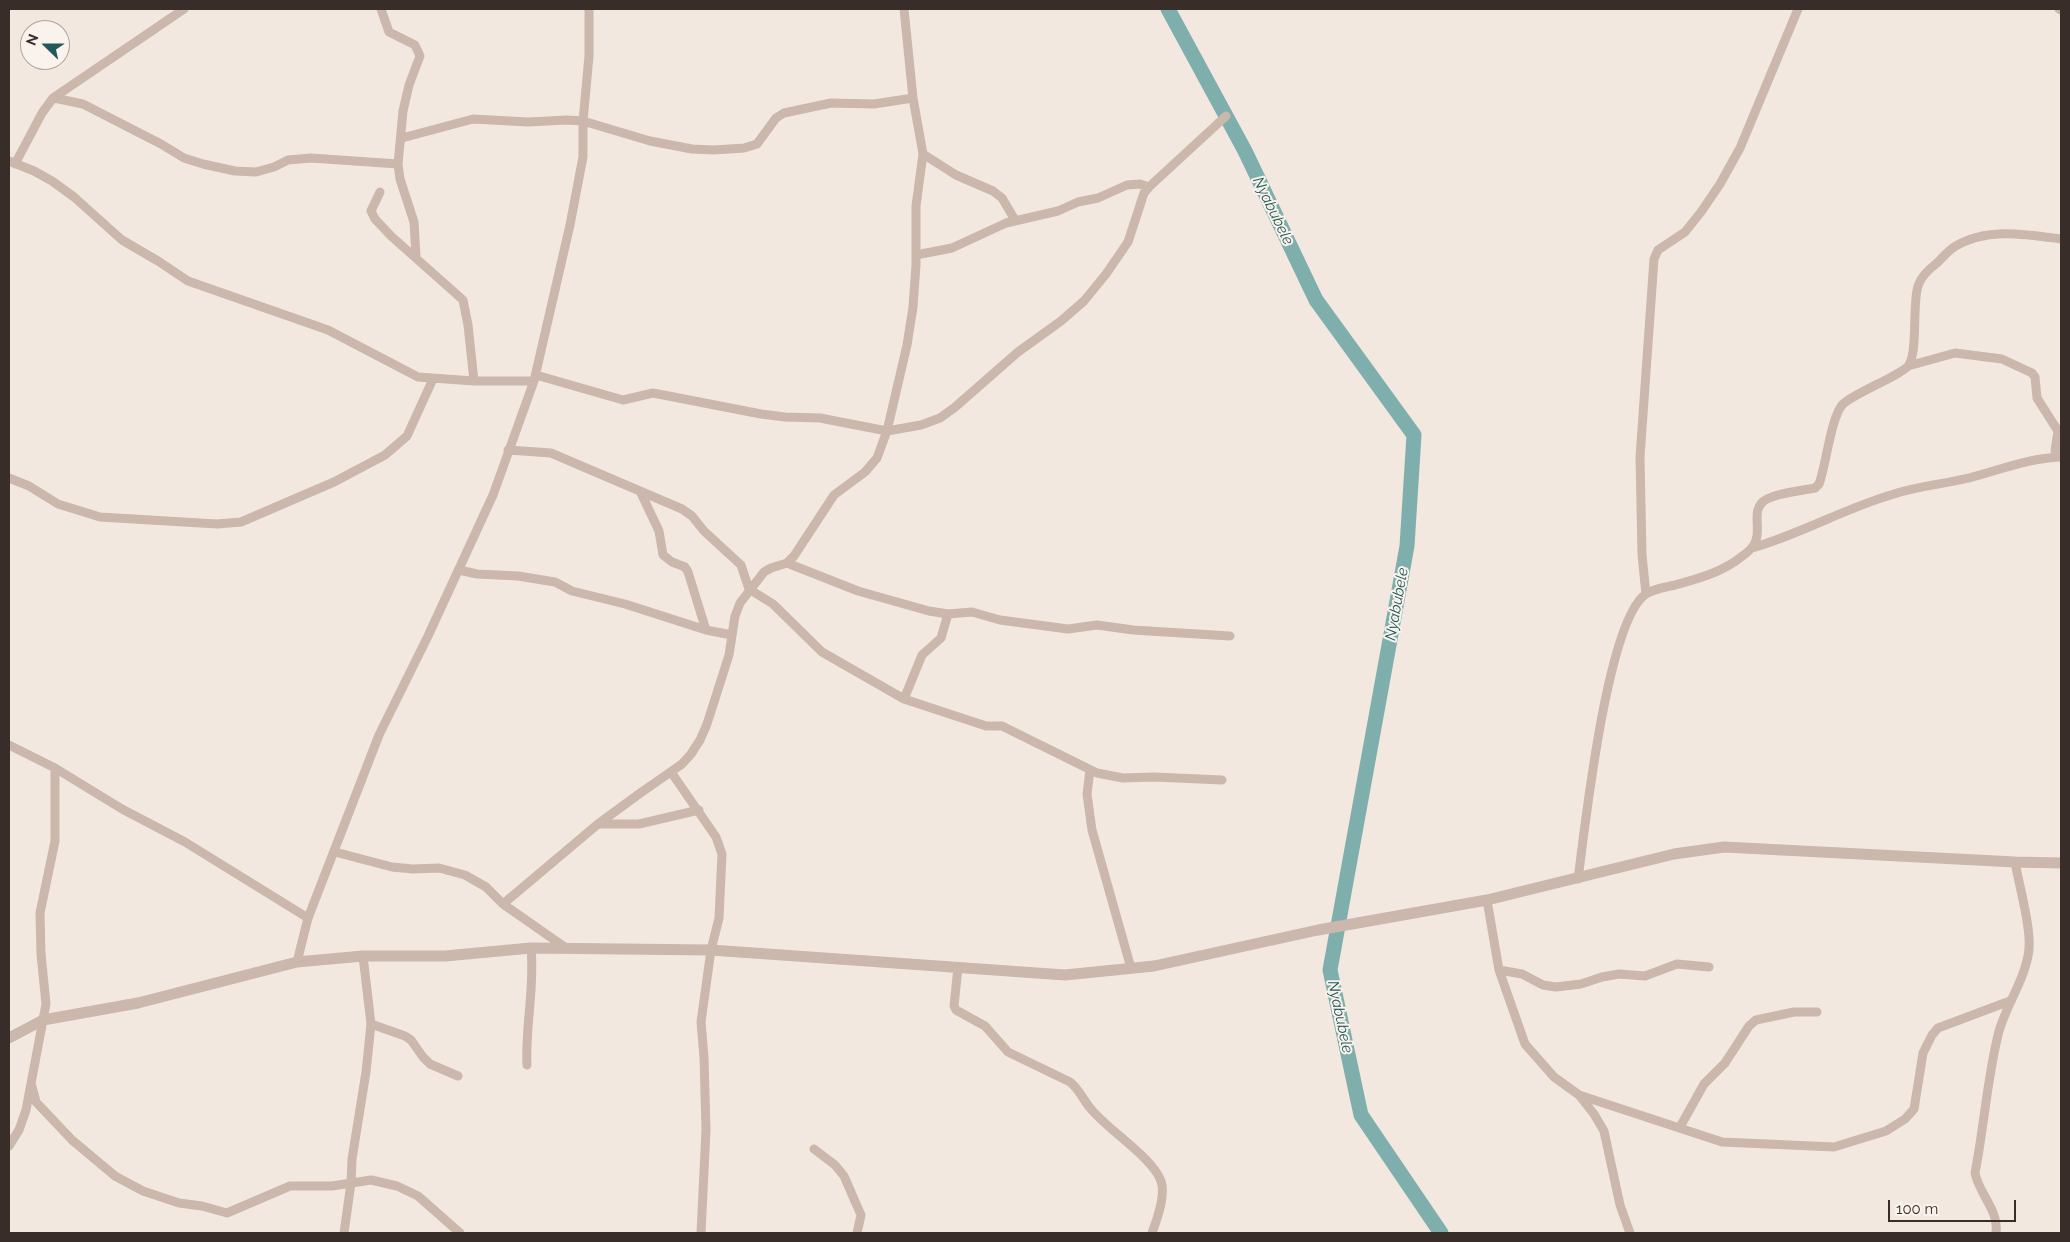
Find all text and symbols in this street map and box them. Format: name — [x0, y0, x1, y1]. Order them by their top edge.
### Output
north arrow — [20, 20, 70, 70]
text: N — [23, 32, 41, 48]
water label: Nyabubele — [1249, 174, 1297, 248]
water label: Nyabubele — [1382, 566, 1412, 642]
water label: Nyabubele — [1324, 979, 1356, 1055]
scale bar — [1890, 1190, 2018, 1222]
text: 100 m — [1896, 1200, 1938, 1218]

